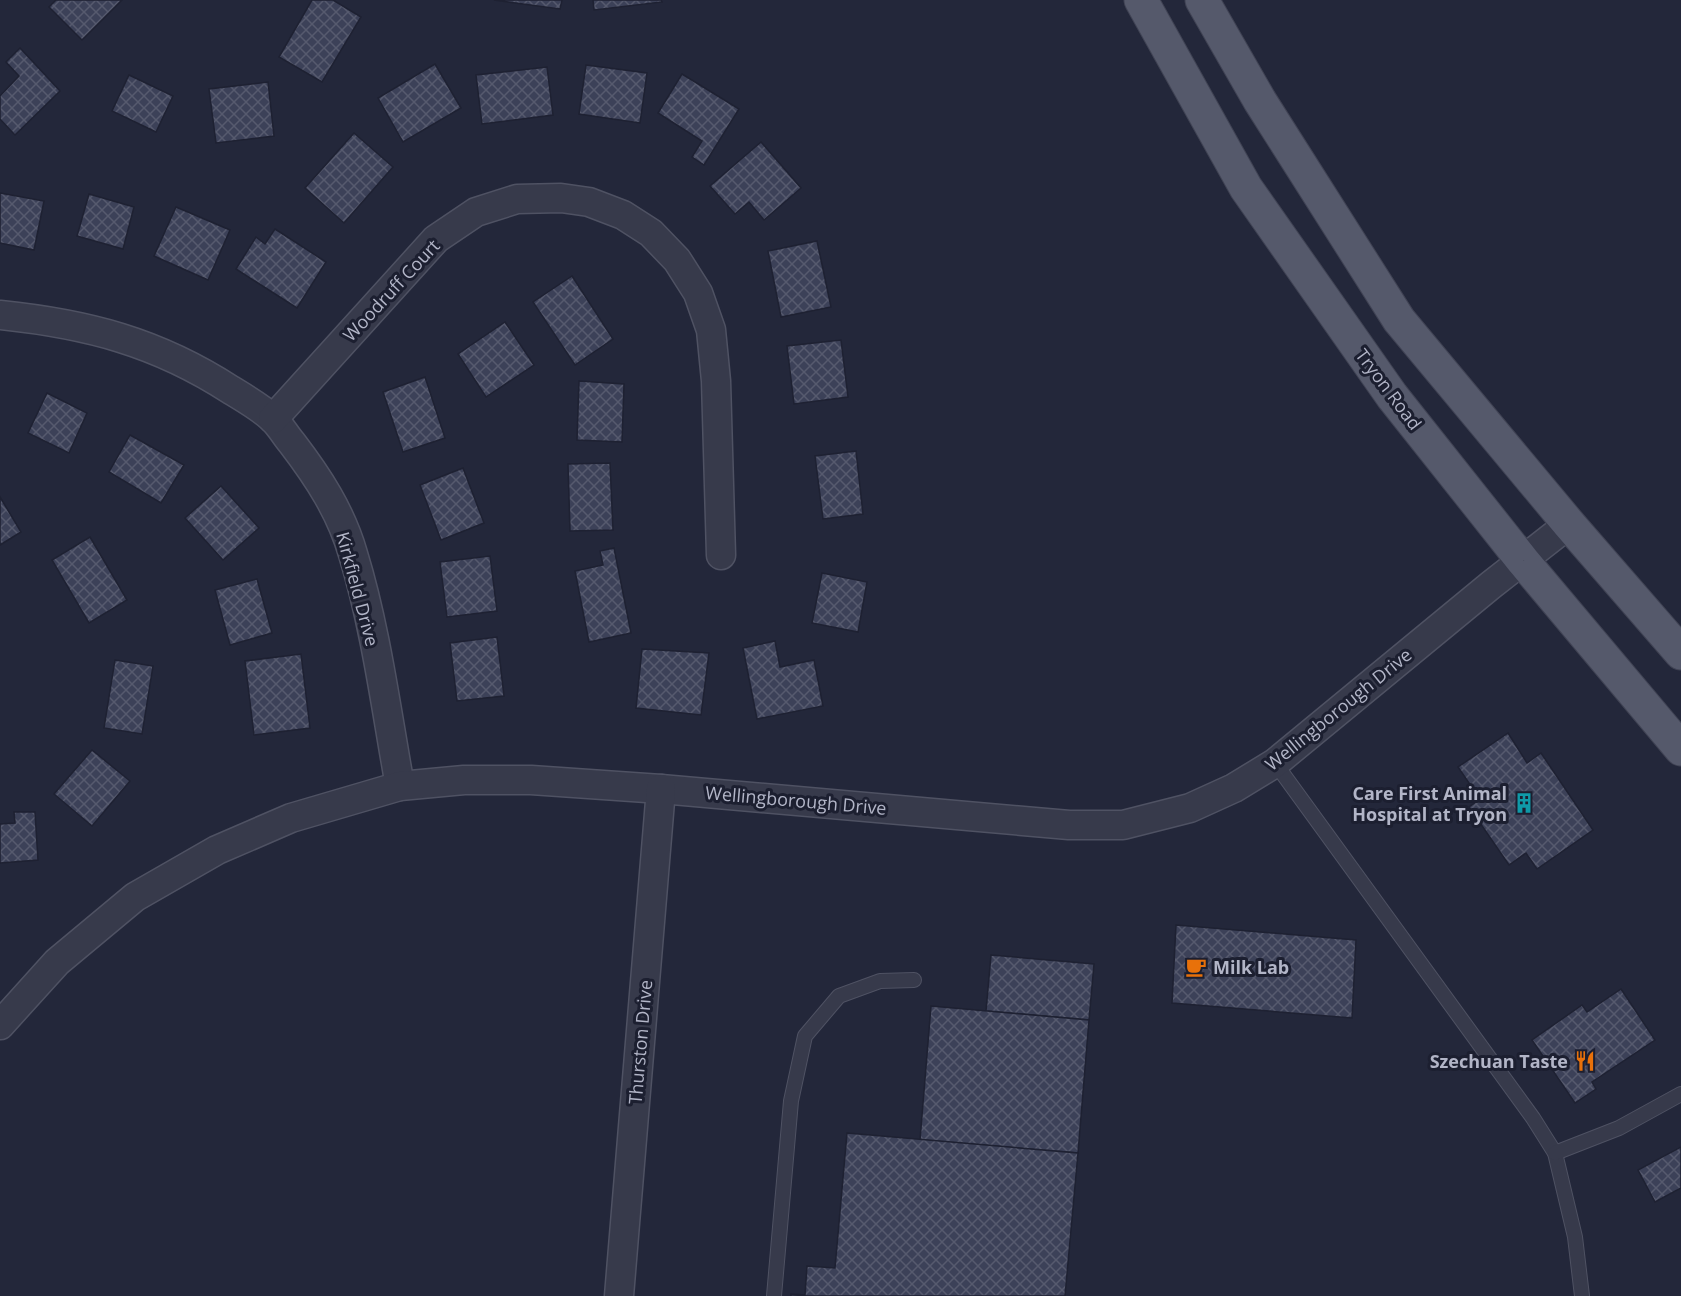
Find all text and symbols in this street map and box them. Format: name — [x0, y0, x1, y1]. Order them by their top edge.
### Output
street label: Woodruff Court — [337, 234, 445, 346]
street label: Tryon Road — [1351, 344, 1427, 434]
street label: Kirkfield Drive — [331, 529, 385, 649]
street label: Wellingborough Drive — [1260, 642, 1416, 776]
street label: Wellingborough Drive — [704, 780, 888, 820]
place label: Care First Animal Hospital at Tryon — [1352, 781, 1507, 826]
building icon: Care First Animal Hospital at Tryon — [1512, 791, 1536, 815]
cafe icon: Milk Lab — [1184, 955, 1208, 979]
place label: Milk Lab — [1213, 955, 1289, 979]
street label: Thurston Drive — [623, 979, 657, 1105]
place label: Szechuan Taste — [1430, 1049, 1568, 1073]
restaurant icon: Szechuan Taste — [1573, 1049, 1597, 1073]

